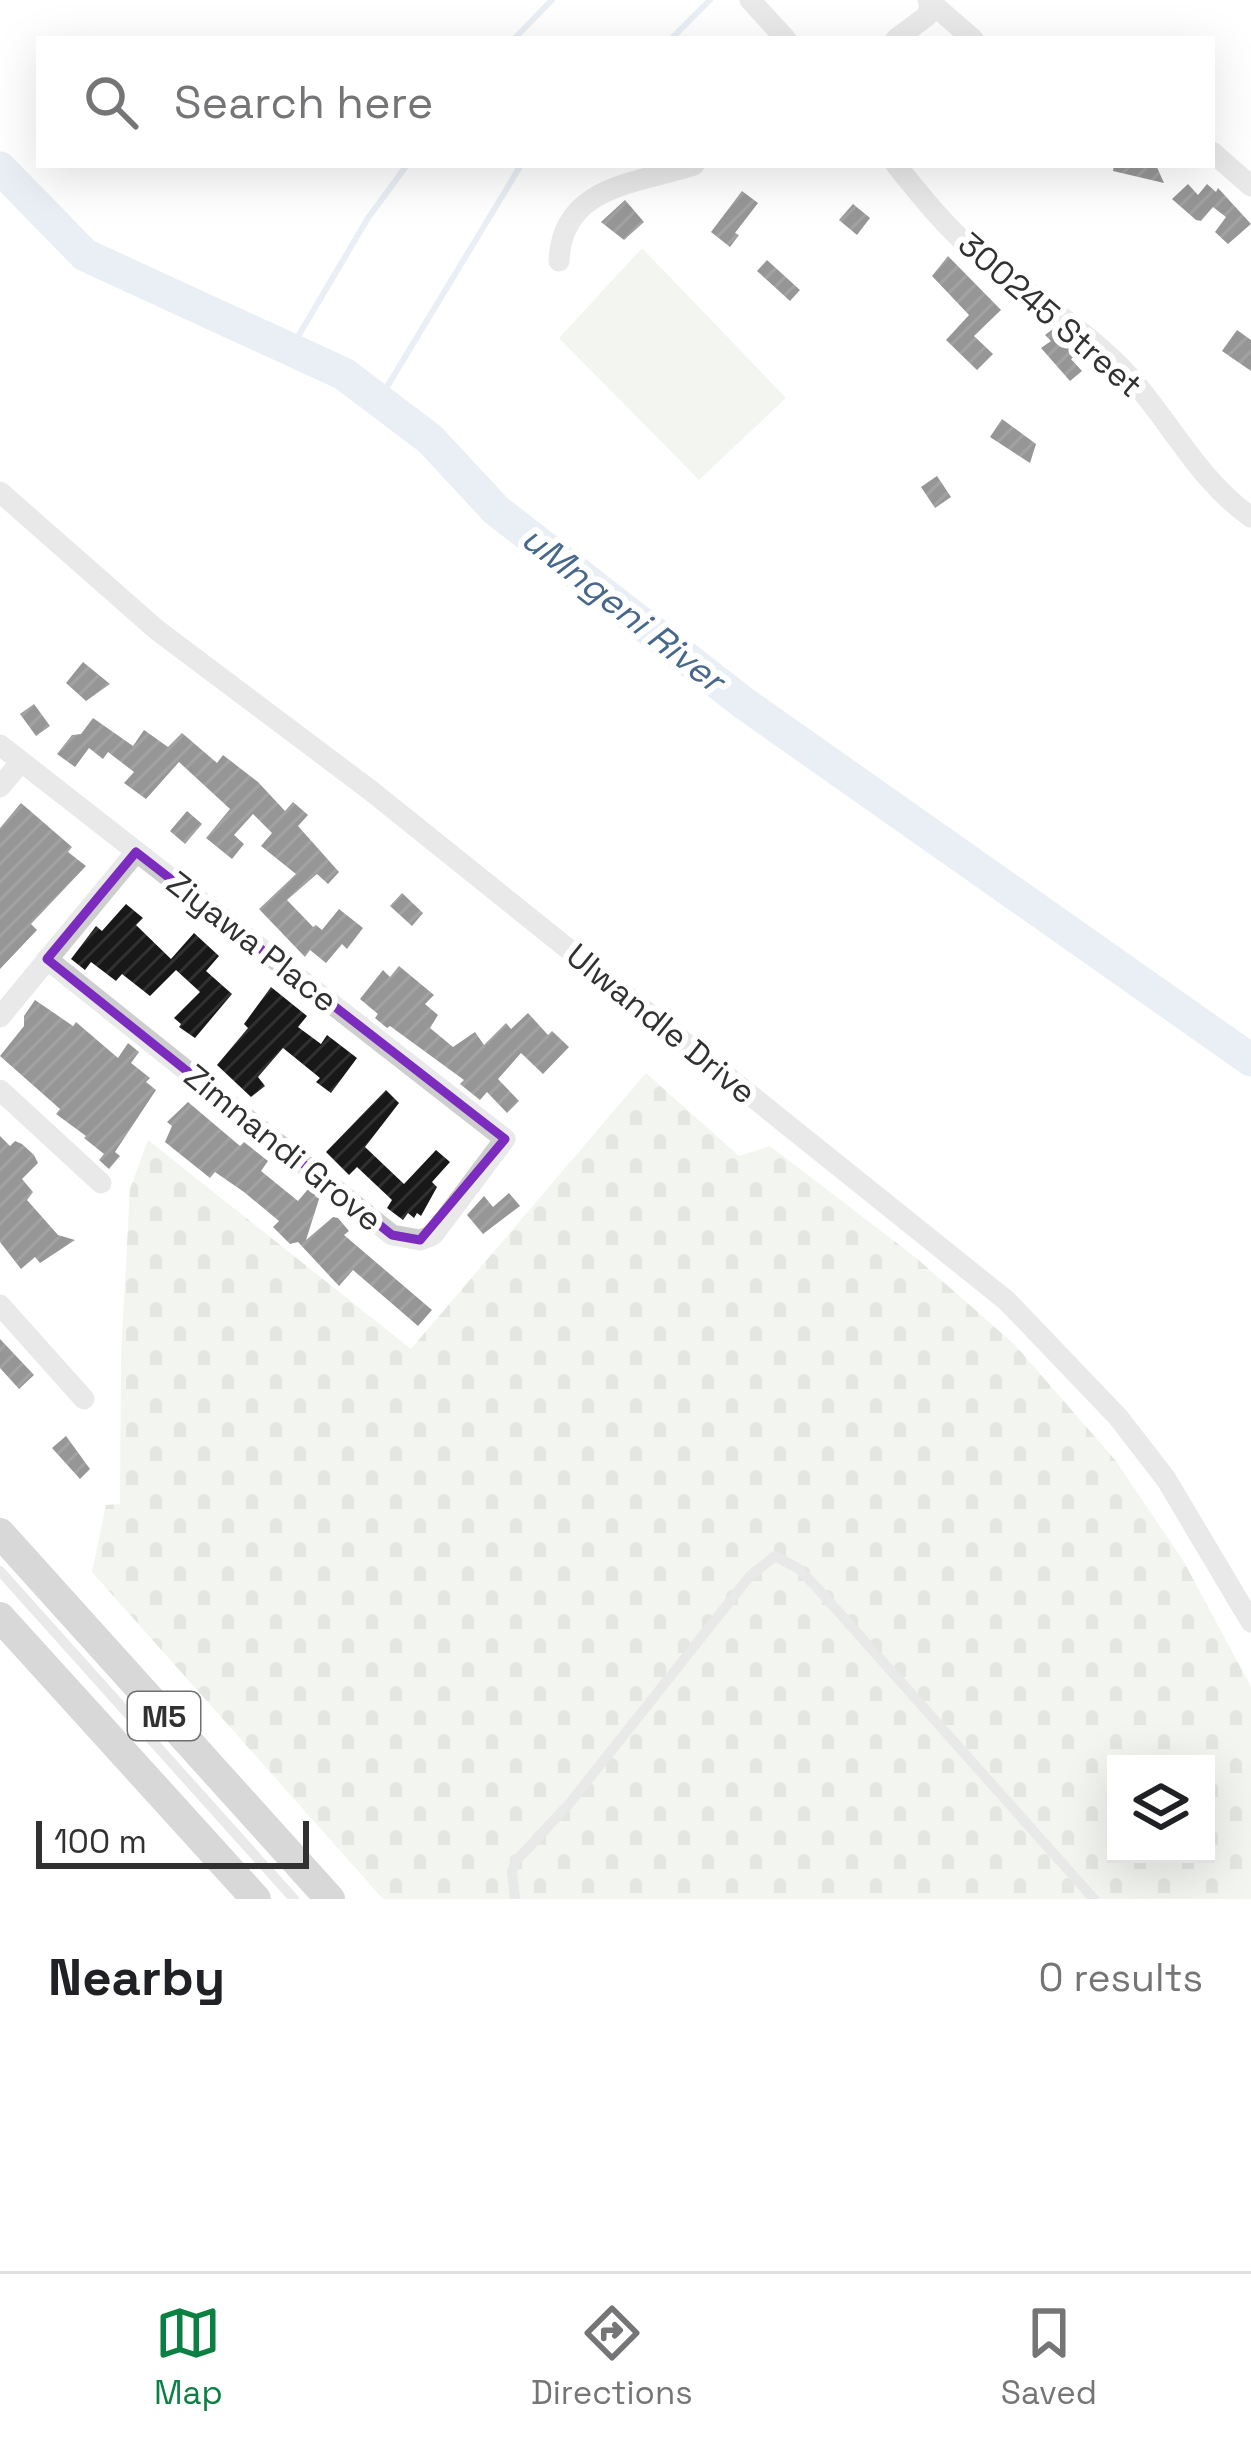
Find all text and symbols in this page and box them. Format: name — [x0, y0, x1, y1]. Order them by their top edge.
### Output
search box — [36, 36, 1215, 168]
icon: search — [78, 69, 144, 135]
text: Search here — [174, 74, 433, 131]
street label: 300245 Street — [949, 223, 1151, 407]
water label: uMngeni River — [512, 515, 736, 705]
street label: Ziyawa Place — [158, 862, 346, 1022]
street label: Ulwandle Drive — [558, 935, 764, 1113]
street label: Zimnandi Grove — [175, 1055, 391, 1241]
road number: M5 — [128, 1692, 200, 1740]
map controls — [1107, 1755, 1215, 1863]
button: layers — [1107, 1755, 1215, 1863]
scale bar — [36, 1815, 309, 1868]
text: 100 m — [54, 1821, 147, 1863]
text: Nearby — [48, 1945, 225, 2010]
text: 0 results — [1038, 1953, 1203, 2002]
tab: Map — [154, 2300, 223, 2414]
tab: Directions — [531, 2300, 693, 2414]
tab: Saved — [1001, 2300, 1097, 2414]

